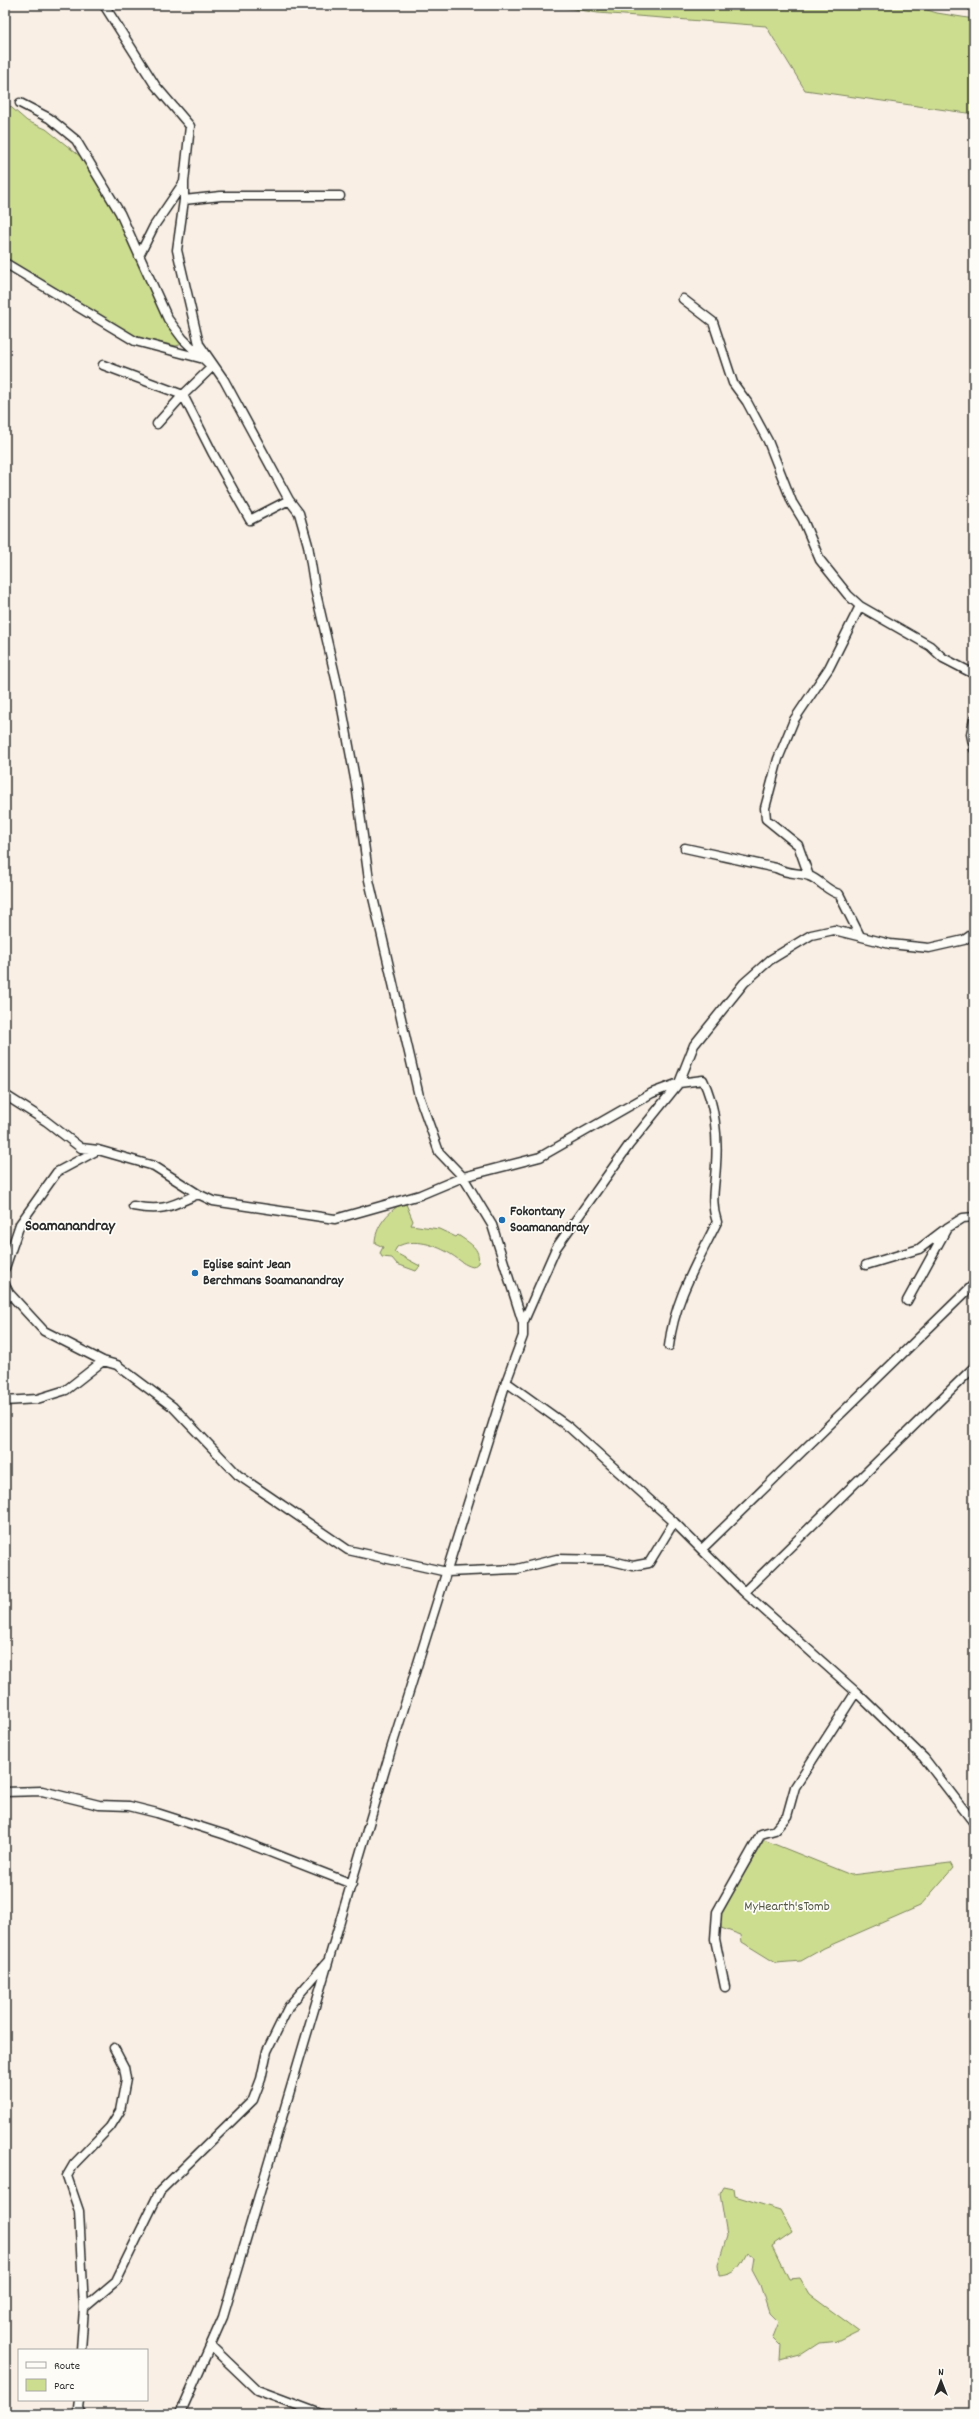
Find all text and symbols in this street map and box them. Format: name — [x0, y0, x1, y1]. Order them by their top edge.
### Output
place label: Fokontany Soamanandray — [510, 1202, 590, 1238]
district label: Soamanandray — [25, 1215, 116, 1238]
marker: Fokontany Soamanandray — [497, 1215, 507, 1225]
place label: Eglise saint Jean Berchmans Soamanandray — [203, 1255, 345, 1291]
marker: Eglise saint Jean Berchmans Soamanandray — [190, 1268, 200, 1278]
park label: MyHearth'sTomb — [744, 1897, 830, 1917]
legend — [18, 2349, 148, 2401]
text: Route — [54, 2358, 80, 2375]
north arrow — [921, 2361, 961, 2401]
text: N — [938, 2365, 944, 2381]
text: Parc — [54, 2378, 75, 2395]

